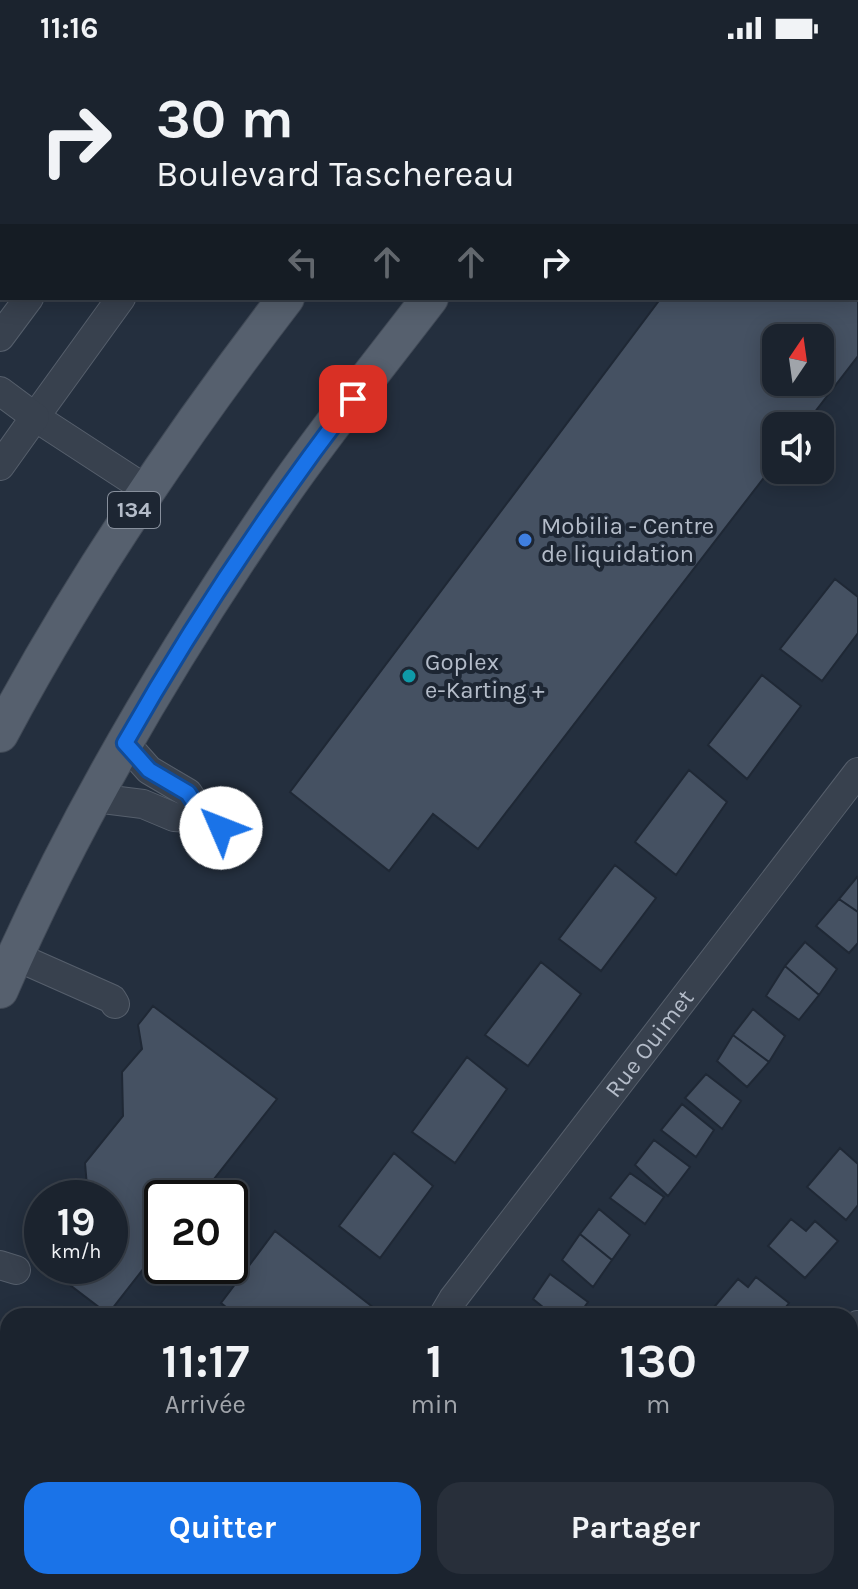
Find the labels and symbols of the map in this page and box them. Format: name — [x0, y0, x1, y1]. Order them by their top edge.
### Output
north arrow — [762, 324, 834, 396]
pin — [319, 365, 387, 433]
road number: 134 — [108, 492, 160, 528]
place label: Mobilia - Centre de liquidation — [541, 512, 714, 568]
marker: Mobilia - Centre de liquidation — [516, 531, 534, 549]
place label: Goplex e-Karting + — [425, 648, 545, 704]
marker: Goplex e-Karting + — [400, 667, 418, 685]
position arrow — [179, 786, 263, 870]
street label: Rue Ouimet — [599, 984, 700, 1103]
speed limit sign: 20 — [144, 1180, 248, 1284]

